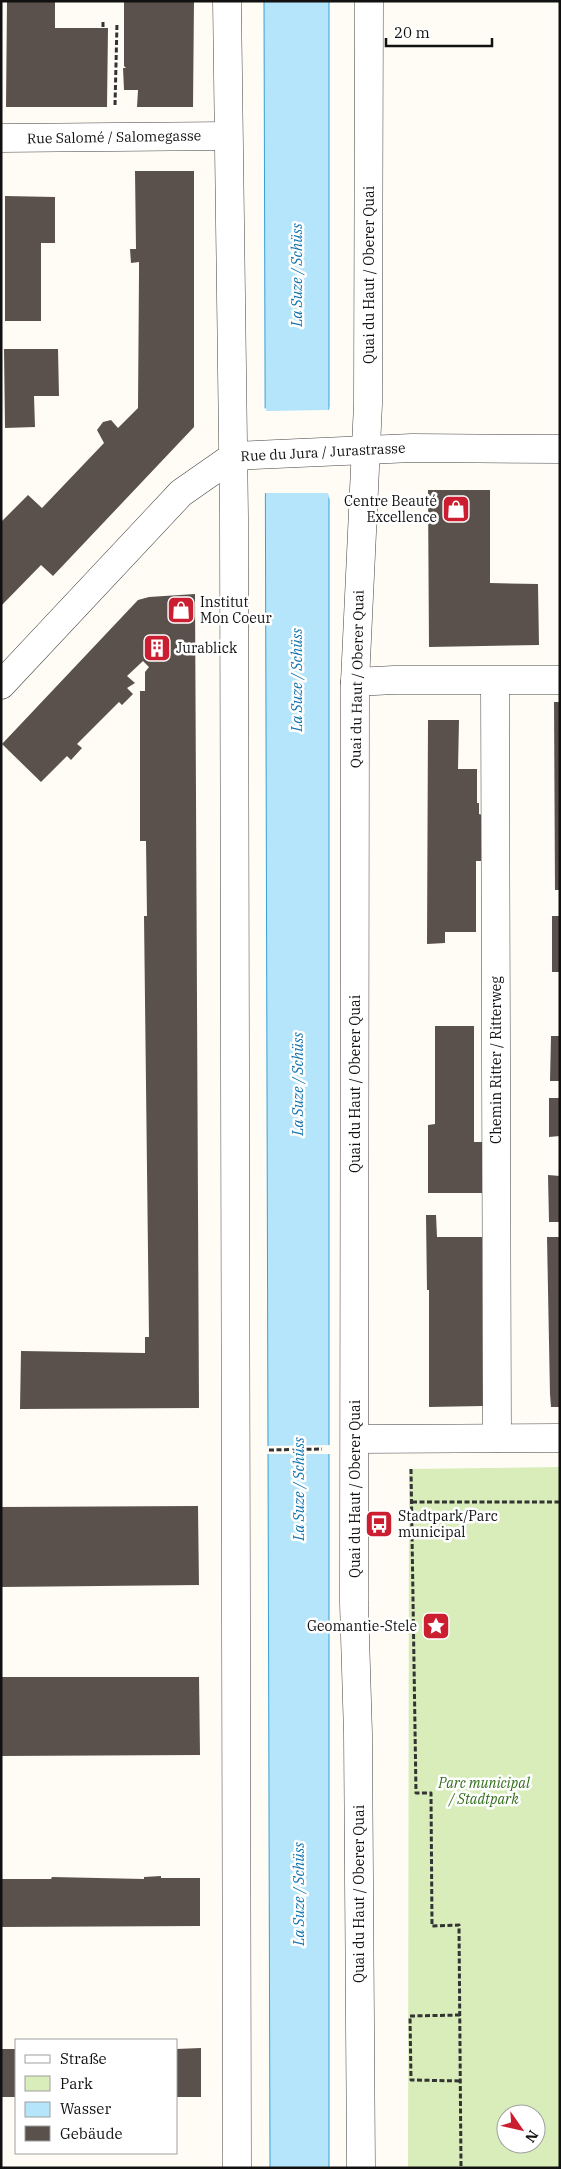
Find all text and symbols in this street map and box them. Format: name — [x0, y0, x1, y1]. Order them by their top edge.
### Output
scale bar — [386, 15, 492, 47]
text: 20 m — [394, 23, 430, 42]
street label: Rue Salomé / Salomegasse — [27, 126, 201, 148]
street label: Quai du Haut / Oberer Quai — [360, 186, 378, 364]
water label: La Suze / Schüss — [287, 223, 306, 328]
street label: Rue du Jura / Jurastrasse — [240, 439, 406, 465]
place label: Centre Beauté Excellence — [344, 492, 437, 526]
shop icon: Centre Beauté Excellence — [441, 494, 471, 524]
street label: Quai du Haut / Oberer Quai — [346, 590, 368, 768]
place label: Institut Mon Coeur — [200, 593, 272, 627]
shop icon: Institut Mon Coeur — [166, 595, 196, 625]
water label: La Suze / Schüss — [287, 628, 306, 733]
building icon: Jurablick — [142, 633, 172, 663]
place label: Jurablick — [176, 639, 238, 657]
street label: Chemin Ritter / Ritterweg — [487, 976, 505, 1144]
street label: Quai du Haut / Oberer Quai — [346, 995, 364, 1173]
water label: La Suze / Schüss — [288, 1032, 307, 1137]
street label: Quai du Haut / Oberer Quai — [346, 1400, 364, 1578]
water label: La Suze / Schüss — [289, 1437, 308, 1542]
place label: Stadtpark/Parc municipal — [398, 1507, 498, 1541]
bus stop icon: Stadtpark/Parc municipal — [364, 1509, 394, 1539]
place icon: Geomantie-Stele — [421, 1611, 451, 1641]
place label: Geomantie-Stele — [307, 1617, 417, 1635]
park label: Parc municipal / Stadtpark — [437, 1774, 531, 1808]
street label: Quai du Haut / Oberer Quai — [350, 1805, 368, 1983]
water label: La Suze / Schüss — [289, 1842, 308, 1947]
legend — [15, 2039, 178, 2154]
text: Straße — [60, 2049, 107, 2068]
text: Park — [60, 2074, 93, 2093]
text: Wasser — [60, 2099, 111, 2118]
north arrow — [496, 2104, 546, 2154]
text: Gebäude — [60, 2124, 123, 2143]
text: N — [521, 2127, 542, 2146]

